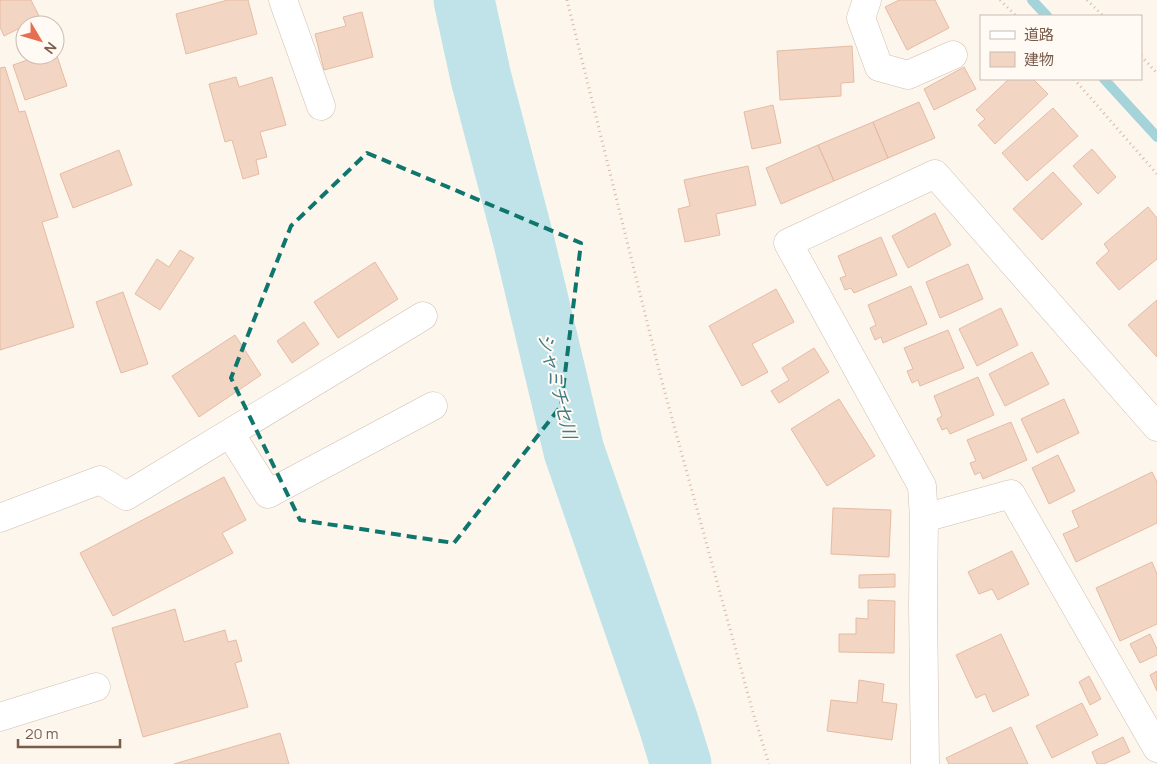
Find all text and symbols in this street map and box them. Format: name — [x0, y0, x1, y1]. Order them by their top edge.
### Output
north arrow — [15, 15, 65, 65]
legend — [980, 15, 1142, 80]
text: 道路 — [1024, 24, 1054, 45]
text: N — [40, 38, 61, 58]
text: 建物 — [1024, 49, 1054, 70]
water label: シャミチセ川 — [533, 331, 583, 443]
scale bar — [18, 716, 120, 748]
text: 20 m — [25, 723, 58, 744]

